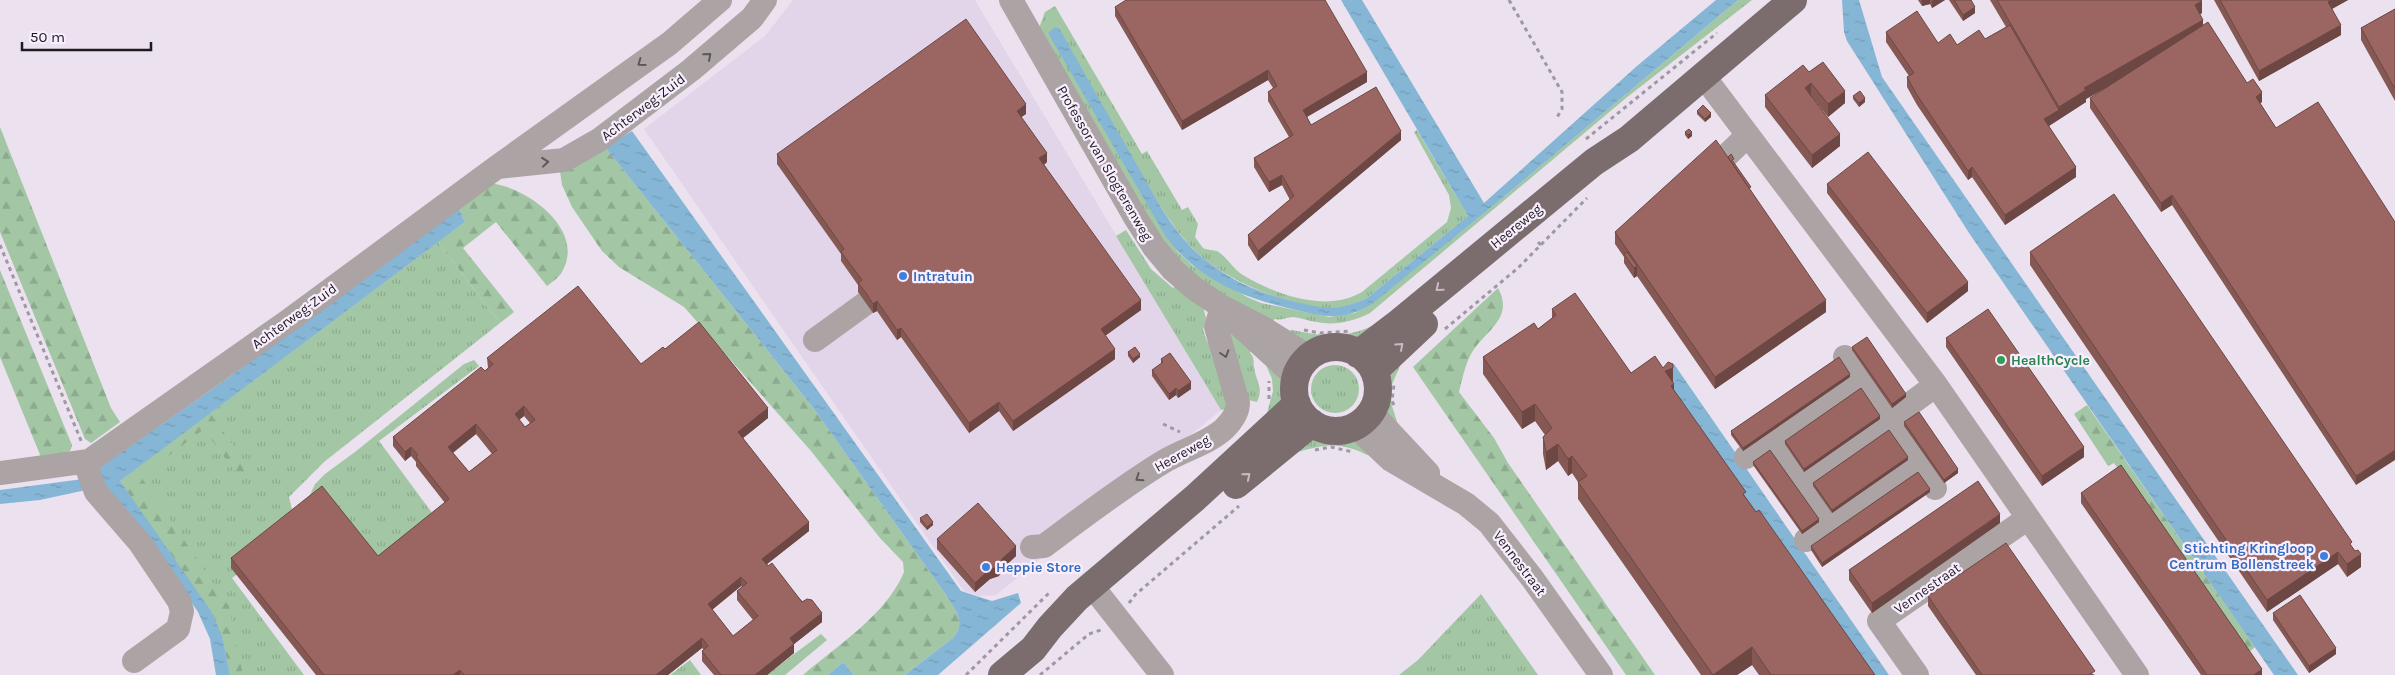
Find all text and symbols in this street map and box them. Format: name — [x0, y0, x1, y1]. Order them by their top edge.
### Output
scale bar — [22, 20, 151, 52]
text: 50 m — [30, 28, 65, 46]
one-way arrow — [702, 53, 711, 61]
one-way arrow — [638, 57, 647, 66]
street label: Achterweg-Zuid — [598, 70, 689, 144]
street label: Professor van Slogterenweg — [1053, 83, 1156, 244]
one-way arrow — [541, 157, 549, 168]
street label: Heereweg — [1487, 200, 1546, 252]
place label: Intratuin — [913, 268, 973, 285]
marker: Intratuin — [897, 270, 909, 282]
street label: Achterweg-Zuid — [249, 280, 340, 353]
one-way arrow — [1436, 283, 1445, 292]
one-way arrow — [1394, 343, 1403, 352]
one-way arrow — [1219, 349, 1229, 357]
place label: HealthCycle — [2011, 352, 2090, 369]
marker: HealthCycle — [1995, 354, 2007, 366]
street label: Heereweg — [1151, 431, 1213, 476]
one-way arrow — [1135, 471, 1144, 481]
one-way arrow — [1241, 473, 1250, 482]
street label: Vennestraat — [1490, 527, 1550, 599]
place label: Stichting Kringloop Centrum Bollenstreek — [2169, 540, 2315, 573]
marker: Stichting Kringloop Centrum Bollenstreek — [2318, 550, 2330, 562]
place label: Heppie Store — [996, 559, 1081, 576]
street label: Vennestraat — [1891, 559, 1964, 617]
marker: Heppie Store — [980, 561, 992, 573]

